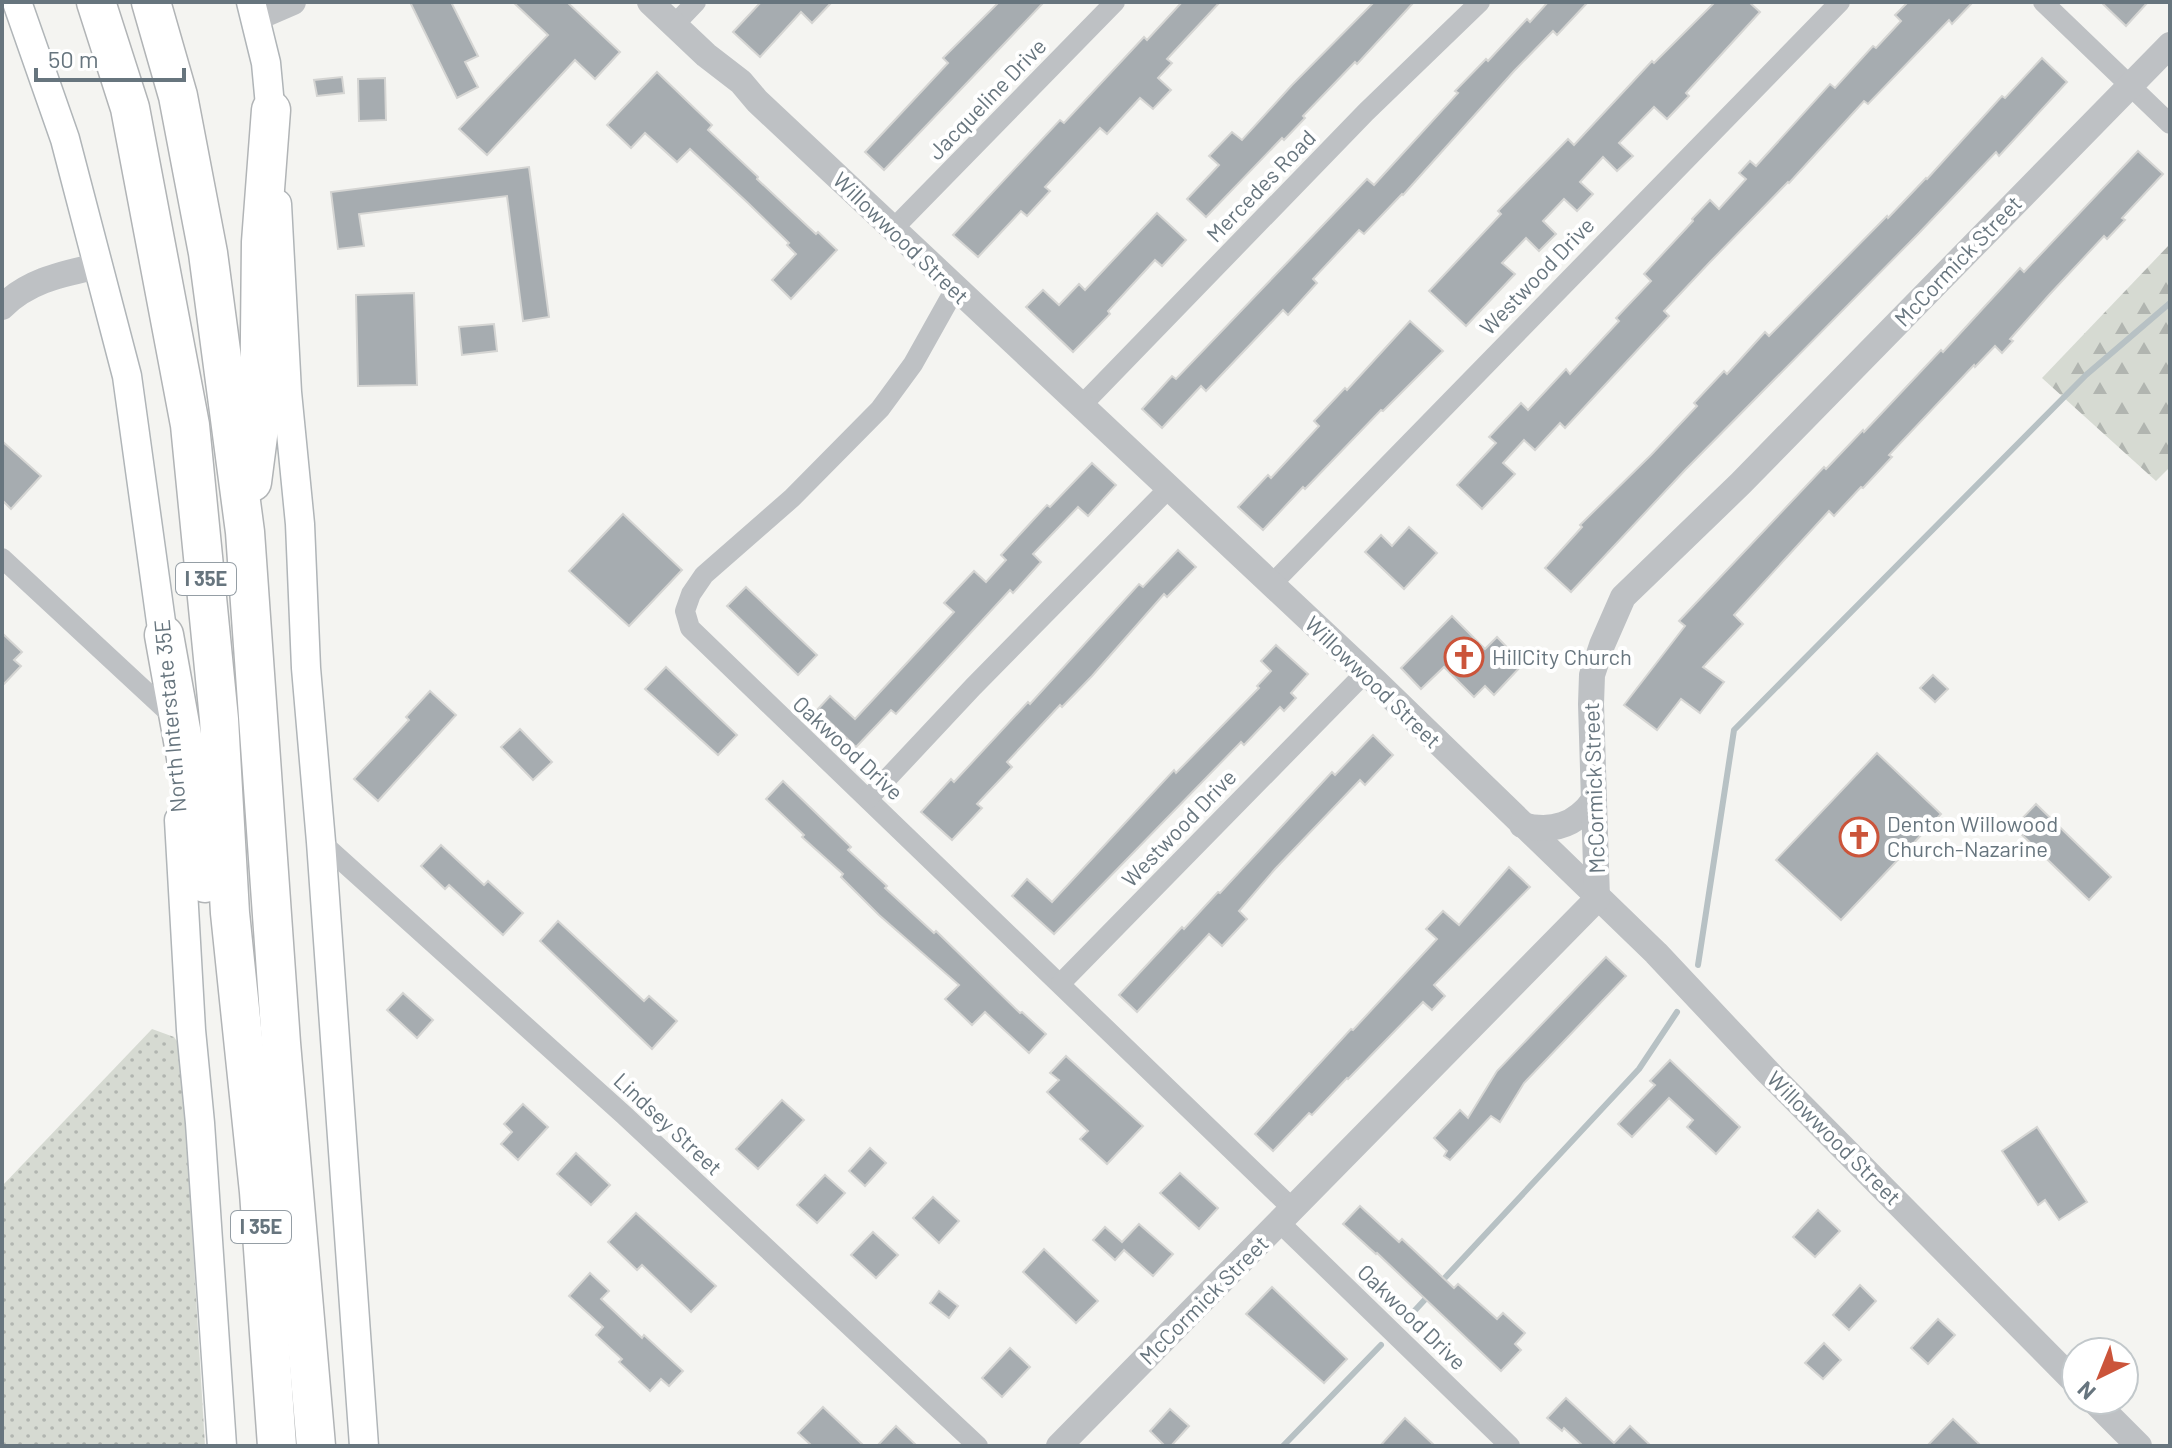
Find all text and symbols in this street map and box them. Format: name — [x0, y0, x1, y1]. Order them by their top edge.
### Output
scale bar — [36, 32, 184, 82]
street label: Jacqueline Drive — [922, 32, 1051, 164]
text: 50 m — [48, 44, 99, 73]
street label: Mercedes Road — [1200, 124, 1320, 247]
street label: Willowwood Street — [828, 166, 975, 309]
street label: McCormick Street — [1888, 190, 2026, 331]
street label: Westwood Drive — [1474, 211, 1599, 339]
road number: I 35E — [176, 563, 236, 595]
street label: Willowwood Street — [1300, 610, 1447, 753]
street label: North Interstate 35E — [148, 618, 190, 814]
church icon: HillCity Church — [1443, 636, 1485, 678]
place label: HillCity Church — [1492, 643, 1632, 669]
street label: Oakwood Drive — [788, 690, 909, 805]
street label: McCormick Street — [1577, 702, 1609, 874]
street label: Westwood Drive — [1116, 763, 1241, 891]
place label: Denton Willowood Church-Nazarine — [1887, 810, 2058, 861]
church icon: Denton Willowood Church-Nazarine — [1838, 816, 1880, 858]
street label: Willowwood Street — [1762, 1065, 1907, 1210]
street label: Lindsey Street — [609, 1067, 728, 1180]
road number: I 35E — [231, 1211, 291, 1243]
street label: McCormick Street — [1134, 1230, 1273, 1369]
street label: Oakwood Drive — [1353, 1258, 1472, 1375]
north arrow — [2060, 1336, 2140, 1416]
text: N — [2071, 1377, 2100, 1406]

